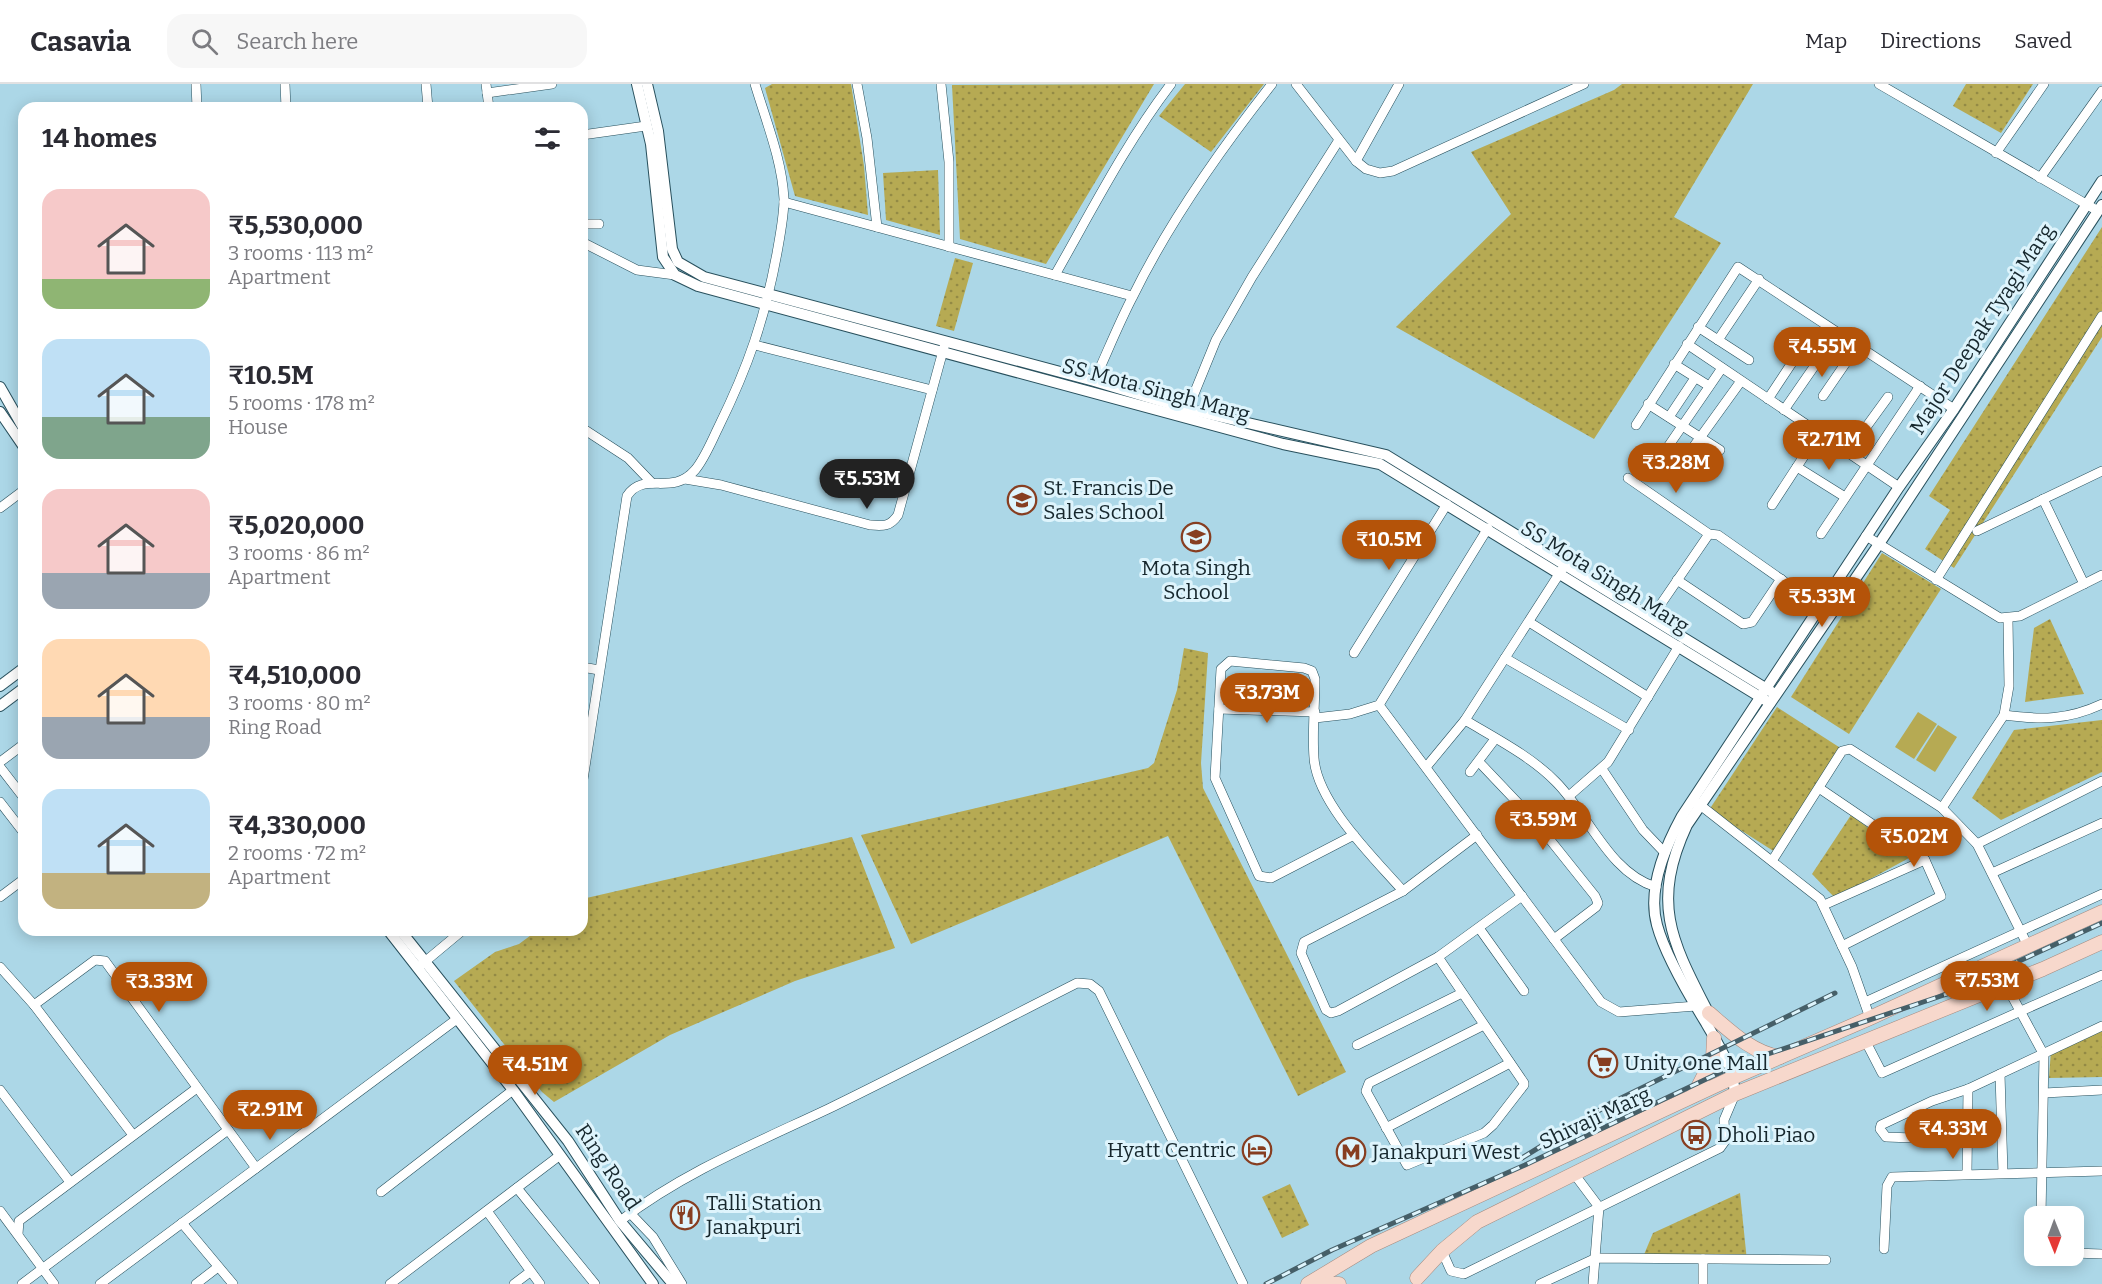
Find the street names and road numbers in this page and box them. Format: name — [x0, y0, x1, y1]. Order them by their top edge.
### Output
street label: Major Deepak Tyagi Marg — [1904, 219, 2060, 439]
street label: SS Mota Singh Marg — [1059, 352, 1253, 428]
street label: SS Mota Singh Marg — [1516, 515, 1694, 639]
street label: Shivaji Marg — [1535, 1081, 1655, 1155]
street label: Ring Road — [570, 1119, 646, 1215]

